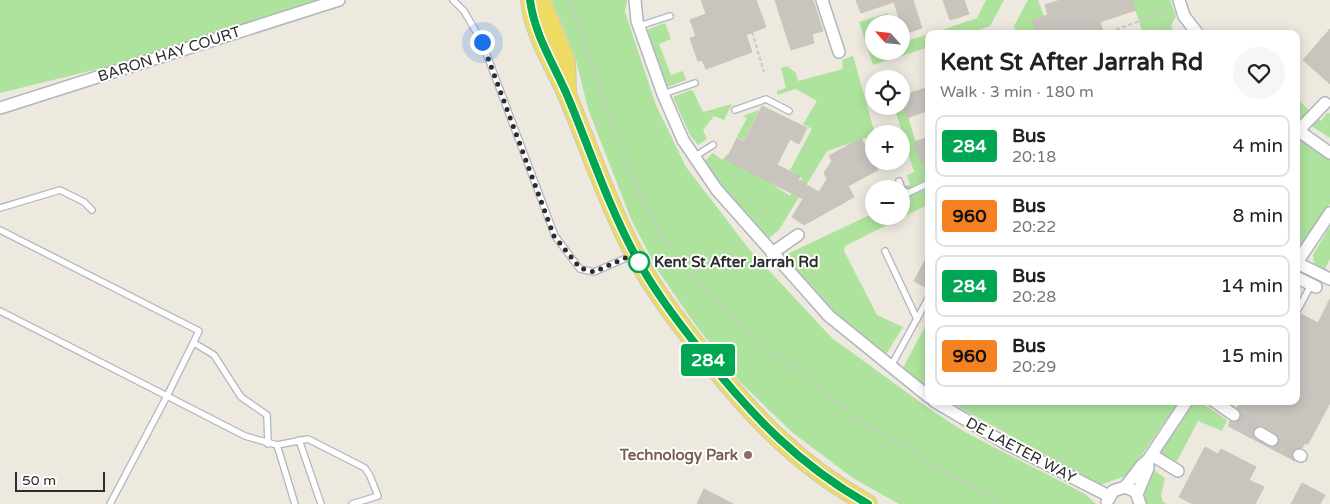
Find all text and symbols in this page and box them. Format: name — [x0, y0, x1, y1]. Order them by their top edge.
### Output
north arrow — [865, 15, 910, 60]
map controls — [865, 15, 910, 225]
street label: BARON HAY COURT — [95, 22, 243, 86]
your location — [470, 30, 495, 55]
button: heart — [1233, 47, 1285, 99]
text: Kent St After Jarrah Rd — [940, 48, 1203, 77]
button: locate — [865, 70, 910, 115]
text: Walk · 3 min · 180 m — [940, 82, 1094, 102]
button: + — [865, 125, 910, 170]
text: Bus — [1012, 125, 1046, 147]
text: 284 — [953, 135, 986, 157]
text: 4 min — [1232, 135, 1283, 157]
text: 20:18 — [1012, 147, 1056, 167]
button: − — [865, 180, 910, 225]
text: Bus — [1012, 195, 1046, 217]
text: 960 — [953, 205, 986, 227]
text: 8 min — [1232, 205, 1283, 227]
text: 20:22 — [1012, 217, 1056, 237]
marker: Kent St After Jarrah Rd — [628, 251, 650, 273]
place label: Kent St After Jarrah Rd — [654, 253, 818, 271]
text: Bus — [1012, 265, 1046, 287]
text: 284 — [953, 275, 986, 297]
text: 14 min — [1220, 275, 1283, 297]
text: 20:28 — [1012, 287, 1056, 307]
text: Bus — [1012, 335, 1046, 357]
line badge: 284 — [679, 344, 737, 376]
text: 960 — [953, 345, 986, 367]
text: 15 min — [1220, 345, 1283, 367]
text: 284 — [691, 349, 725, 371]
text: 20:29 — [1012, 357, 1056, 377]
street label: DE LAETER WAY — [963, 413, 1080, 487]
place label: Technology Park — [619, 446, 738, 465]
marker: Technology Park — [742, 449, 754, 461]
scale bar — [15, 469, 105, 492]
text: 50 m — [22, 472, 56, 489]

